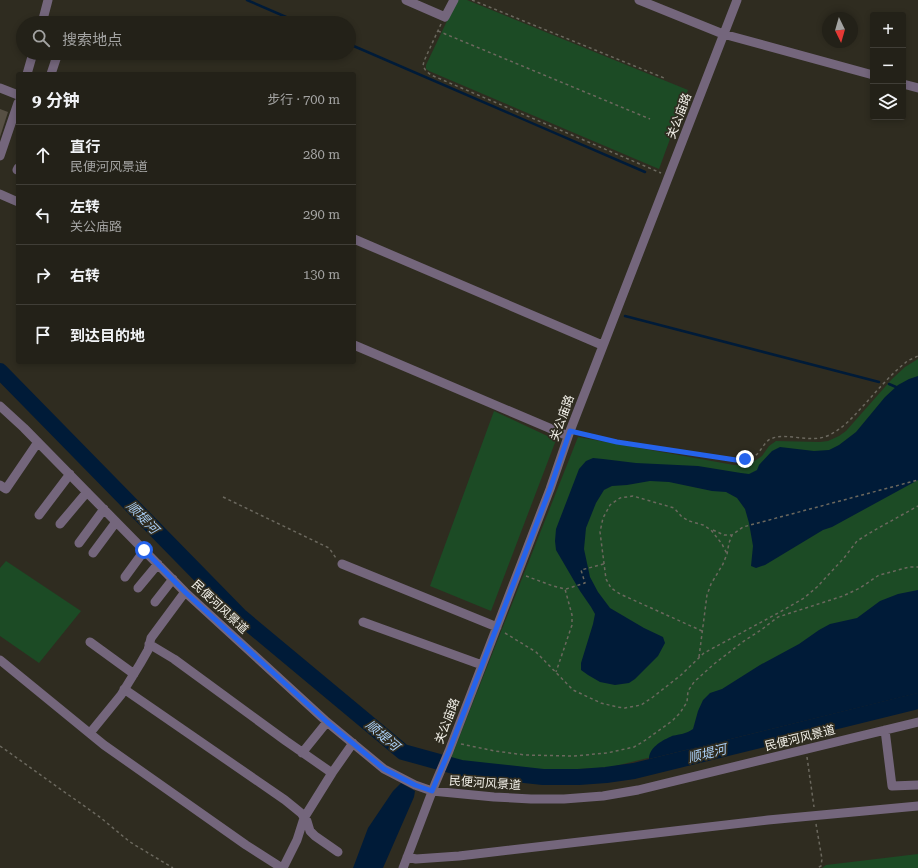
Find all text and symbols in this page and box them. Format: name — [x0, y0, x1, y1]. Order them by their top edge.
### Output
north arrow — [822, 12, 858, 48]
map controls — [870, 12, 906, 120]
button: + — [870, 12, 906, 48]
search box — [16, 16, 356, 60]
icon: search — [30, 27, 52, 49]
text: 搜索地点 — [62, 31, 122, 49]
button: − — [870, 48, 906, 84]
button: layers — [870, 84, 906, 120]
text: 9 分钟 — [32, 90, 80, 110]
street label: 关公庙路 — [664, 91, 694, 141]
text: 步行 · 700 m — [267, 92, 340, 107]
text: 直行 — [70, 138, 100, 156]
icon: ahead — [32, 144, 54, 166]
text: 280 m — [303, 147, 340, 162]
text: 民便河风景道 — [70, 159, 148, 174]
text: 左转 — [70, 198, 100, 216]
icon: left — [32, 204, 54, 226]
text: 290 m — [303, 207, 340, 222]
text: 关公庙路 — [70, 219, 122, 234]
icon: right — [32, 264, 54, 286]
text: 右转 — [70, 267, 100, 285]
text: 130 m — [303, 267, 340, 282]
icon: arrive — [32, 324, 54, 346]
text: 到达目的地 — [70, 327, 145, 345]
street label: 关公庙路 — [547, 393, 577, 443]
route end — [736, 450, 754, 468]
water label: 顺堤河 — [124, 498, 164, 539]
route start — [135, 541, 153, 559]
street label: 民便河风景道 — [189, 577, 251, 637]
street label: 关公庙路 — [432, 696, 462, 746]
water label: 顺堤河 — [363, 717, 405, 756]
street label: 民便河风景道 — [763, 722, 837, 754]
water label: 顺堤河 — [686, 741, 731, 765]
street label: 民便河风景道 — [449, 774, 521, 792]

